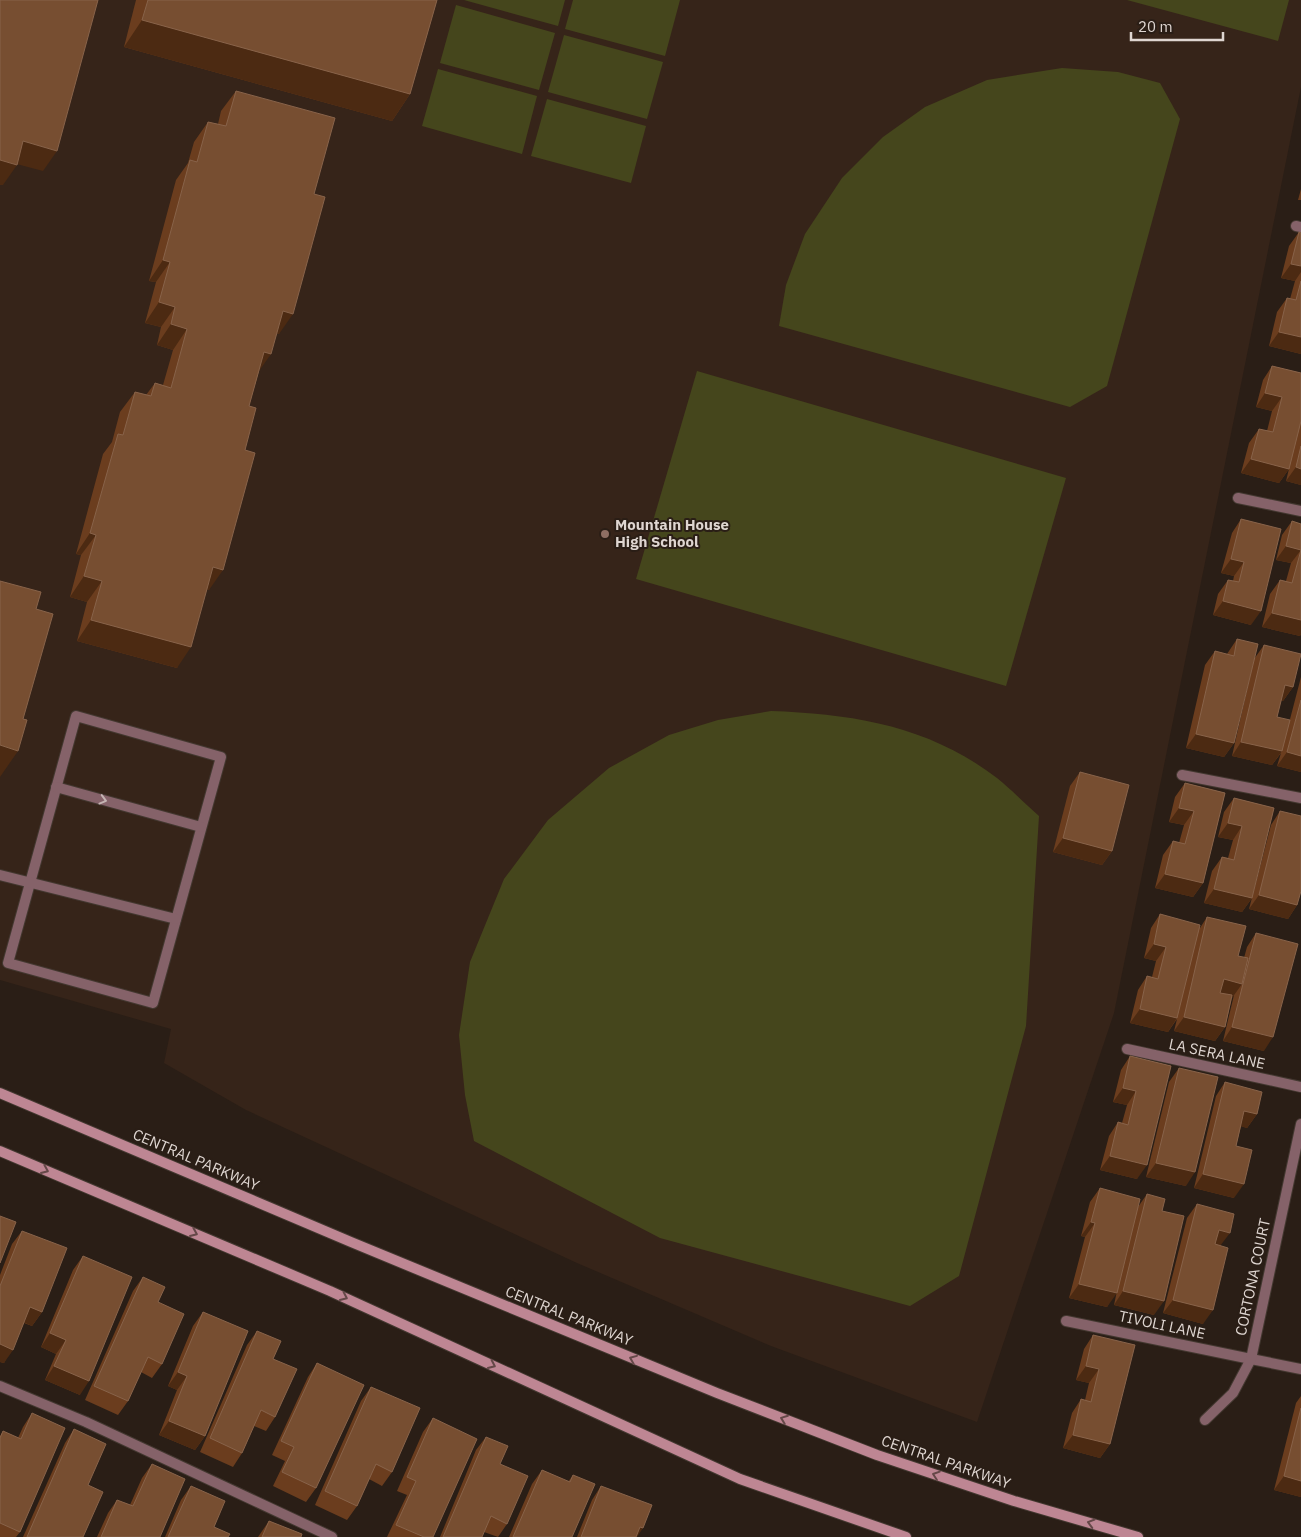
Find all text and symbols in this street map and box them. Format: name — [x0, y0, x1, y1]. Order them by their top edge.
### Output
scale bar — [1131, 10, 1224, 42]
text: 20 m — [1138, 17, 1173, 36]
place label: Mountain House High School — [615, 515, 729, 551]
marker: Mountain House High School — [599, 528, 611, 540]
one-way arrow — [99, 795, 107, 805]
street label: LA SERA LANE — [1167, 1034, 1267, 1073]
street label: CENTRAL PARKWAY — [130, 1124, 262, 1195]
one-way arrow — [40, 1163, 49, 1174]
street label: CORTONA COURT — [1231, 1216, 1274, 1337]
one-way arrow — [189, 1227, 198, 1238]
street label: CENTRAL PARKWAY — [503, 1281, 636, 1350]
one-way arrow — [339, 1291, 348, 1302]
street label: TIVOLI LANE — [1117, 1306, 1207, 1343]
one-way arrow — [629, 1354, 638, 1365]
one-way arrow — [487, 1359, 496, 1369]
one-way arrow — [780, 1415, 789, 1425]
street label: CENTRAL PARKWAY — [879, 1430, 1013, 1493]
one-way arrow — [933, 1471, 941, 1481]
one-way arrow — [1088, 1519, 1096, 1529]

